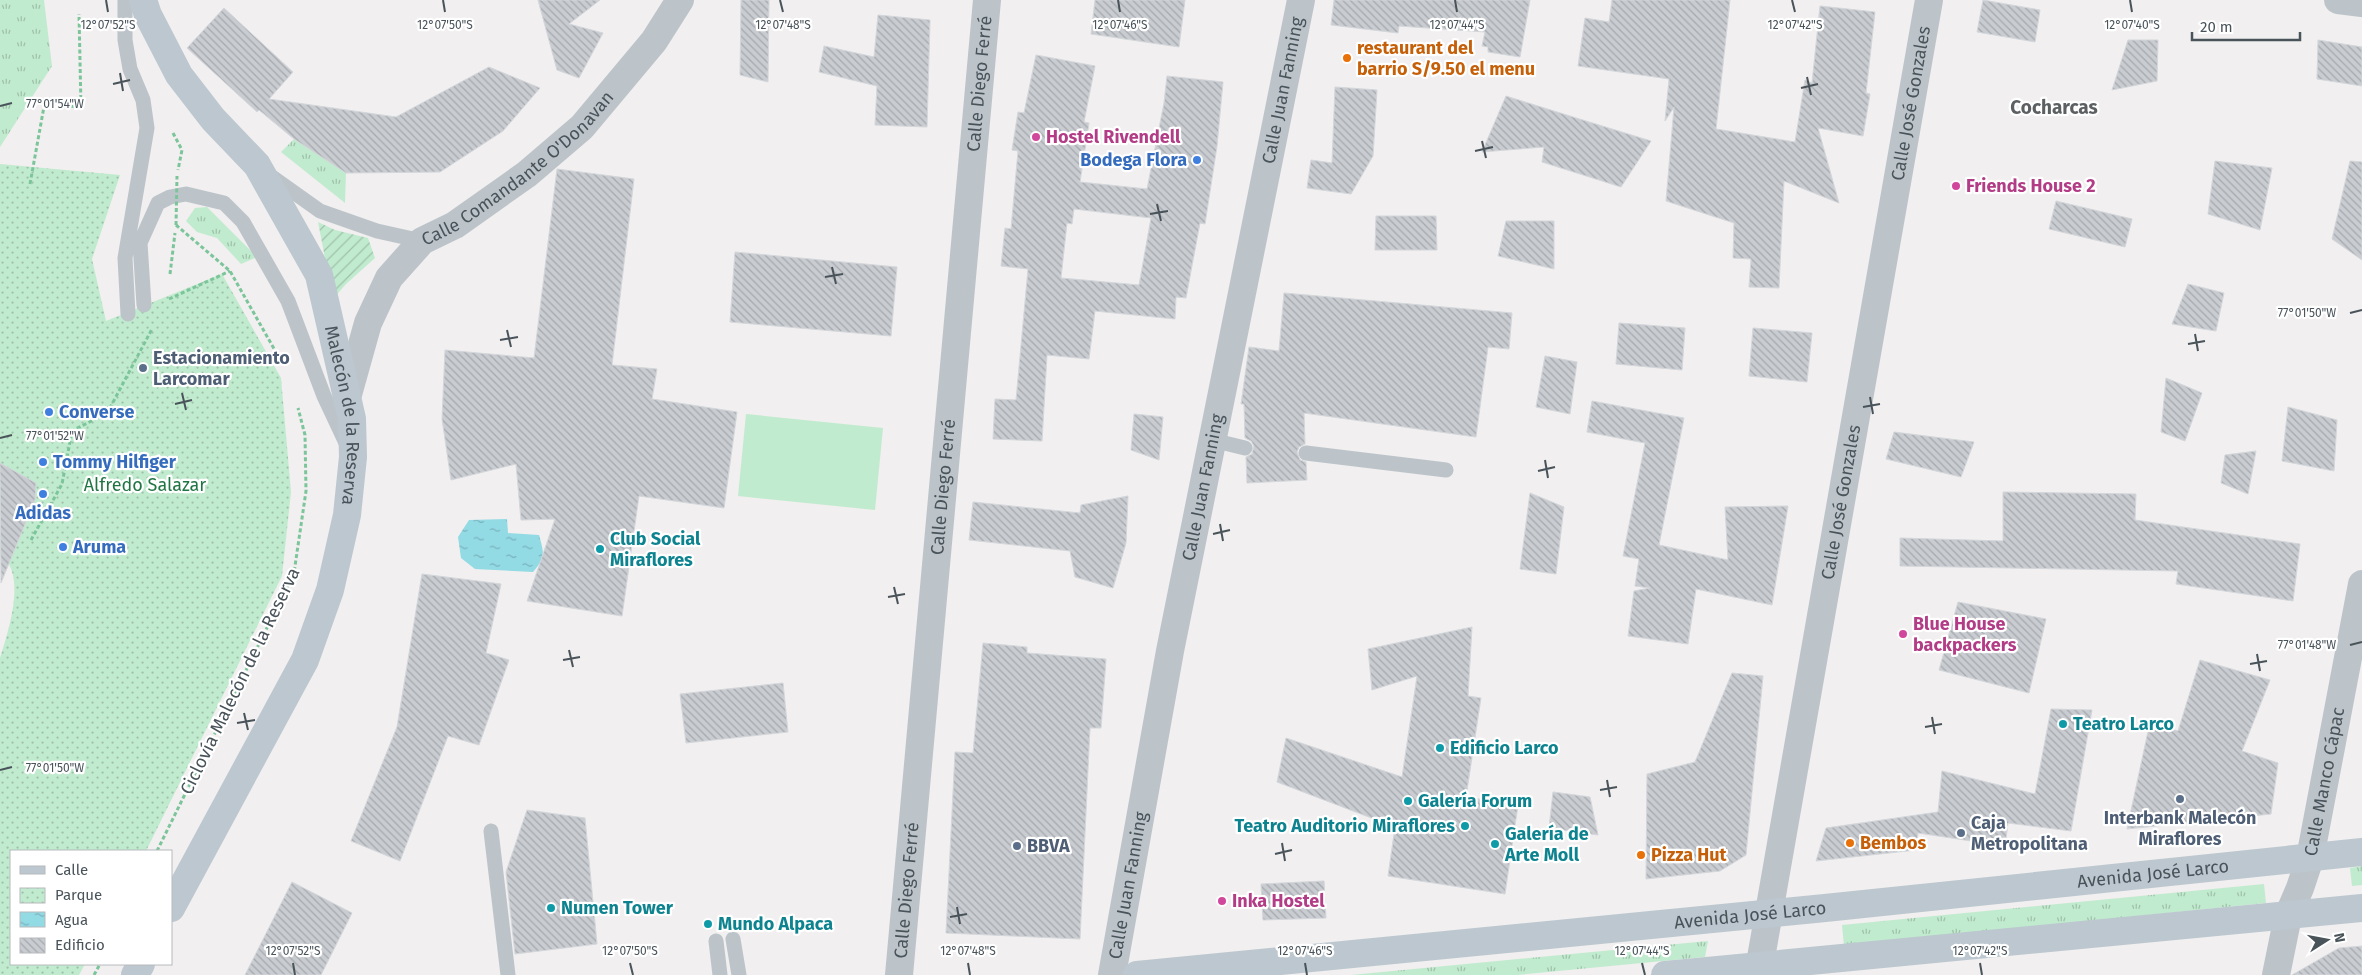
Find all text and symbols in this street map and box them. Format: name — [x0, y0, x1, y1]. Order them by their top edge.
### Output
scale bar — [2192, 10, 2300, 42]
street label: Calle Juan Fanning — [1257, 14, 1308, 166]
street label: Calle Diego Ferré — [962, 15, 997, 153]
text: 12°07'52"S — [80, 18, 136, 32]
text: 12°07'50"S — [417, 18, 473, 32]
text: 12°07'48"S — [755, 18, 811, 32]
text: 12°07'46"S — [1092, 18, 1148, 32]
text: 12°07'44"S — [1430, 18, 1485, 32]
text: 12°07'42"S — [1768, 18, 1823, 32]
text: 12°07'40"S — [2104, 18, 2160, 32]
text: 20 m — [2200, 18, 2233, 36]
street label: Calle José Gonzales — [1887, 24, 1935, 182]
place label: restaurant del barrio S/9.50 el menu — [1357, 37, 1535, 80]
marker: restaurant del barrio S/9.50 el menu — [1341, 52, 1353, 64]
street label: Calle Comandante O'Donavan — [418, 86, 618, 251]
district label: Cocharcas — [2010, 96, 2098, 119]
text: 77°01'54"W — [26, 97, 84, 111]
place label: Hostel Rivendell — [1046, 126, 1181, 148]
marker: Hostel Rivendell — [1030, 131, 1042, 143]
place label: Bodega Flora — [1080, 149, 1187, 171]
marker: Bodega Flora — [1191, 154, 1203, 166]
place label: Friends House 2 — [1966, 175, 2096, 197]
marker: Friends House 2 — [1950, 180, 1962, 192]
text: 77°01'50"W — [2278, 306, 2336, 320]
street label: Malecón de la Reserva — [320, 323, 364, 506]
place label: Estacionamiento Larcomar — [153, 347, 290, 390]
marker: Estacionamiento Larcomar — [137, 362, 149, 374]
place label: Converse — [59, 401, 135, 423]
marker: Converse — [43, 406, 55, 418]
street label: Calle Juan Fanning — [1177, 411, 1229, 563]
street label: Calle Diego Ferré — [926, 418, 960, 556]
street label: Calle José Gonzales — [1817, 423, 1865, 581]
text: 77°01'52"W — [26, 429, 84, 443]
place label: Tommy Hilfiger — [53, 451, 177, 473]
marker: Tommy Hilfiger — [37, 456, 49, 468]
park label: Alfredo Salazar — [84, 474, 206, 496]
marker: Adidas — [37, 488, 49, 500]
place label: Adidas — [14, 502, 71, 524]
place label: Club Social Miraflores — [610, 528, 701, 571]
place label: Aruma — [72, 536, 126, 558]
marker: Aruma — [57, 541, 69, 553]
marker: Club Social Miraflores — [594, 543, 606, 555]
street label: Ciclovía Malecón de la Reserva — [175, 564, 305, 798]
place label: Blue House backpackers — [1913, 613, 2017, 656]
marker: Blue House backpackers — [1897, 628, 1909, 640]
text: 77°01'48"W — [2278, 638, 2336, 652]
street label: Calle Manco Cápac — [2300, 705, 2349, 858]
place label: Teatro Larco — [2073, 713, 2174, 735]
marker: Teatro Larco — [2057, 718, 2069, 730]
place label: Edificio Larco — [1450, 737, 1559, 759]
marker: Edificio Larco — [1434, 742, 1446, 754]
text: 77°01'50"W — [26, 761, 84, 775]
place label: Galería Forum — [1418, 790, 1532, 812]
marker: Interbank Malecón Miraflores — [2174, 793, 2186, 805]
marker: Galería Forum — [1402, 795, 1414, 807]
place label: Interbank Malecón Miraflores — [2104, 807, 2256, 850]
street label: Calle Juan Fanning — [1104, 809, 1152, 961]
place label: Caja Metropolitana — [1971, 812, 2088, 855]
place label: Teatro Auditorio Miraflores — [1234, 815, 1455, 837]
marker: Teatro Auditorio Miraflores — [1459, 820, 1471, 832]
street label: Calle Diego Ferré — [890, 821, 924, 959]
place label: Galería de Arte Moll — [1504, 823, 1589, 866]
marker: Caja Metropolitana — [1955, 827, 1967, 839]
place label: Bembos — [1860, 832, 1927, 854]
place label: BBVA — [1027, 835, 1070, 857]
marker: Bembos — [1844, 837, 1856, 849]
marker: Galería de Arte Moll — [1489, 838, 1501, 850]
marker: BBVA — [1011, 840, 1023, 852]
place label: Pizza Hut — [1651, 844, 1728, 866]
marker: Pizza Hut — [1635, 849, 1647, 861]
legend — [10, 850, 172, 965]
street label: Avenida José Larco — [2076, 855, 2230, 893]
text: Calle — [55, 861, 88, 879]
text: Parque — [55, 886, 102, 904]
place label: Inka Hostel — [1232, 890, 1325, 912]
marker: Inka Hostel — [1216, 895, 1228, 907]
place label: Numen Tower — [561, 897, 674, 919]
street label: Avenida José Larco — [1673, 897, 1827, 934]
marker: Numen Tower — [545, 902, 557, 914]
text: Agua — [55, 911, 88, 929]
place label: Mundo Alpaca — [718, 913, 833, 935]
north arrow — [2302, 915, 2352, 965]
marker: Mundo Alpaca — [702, 918, 714, 930]
text: N — [2330, 931, 2349, 944]
text: Edificio — [55, 936, 105, 954]
text: 12°07'52"S — [265, 944, 321, 958]
text: 12°07'50"S — [602, 944, 658, 958]
text: 12°07'48"S — [940, 944, 996, 958]
text: 12°07'46"S — [1277, 944, 1333, 958]
text: 12°07'44"S — [1615, 944, 1670, 958]
text: 12°07'42"S — [1953, 944, 2008, 958]

